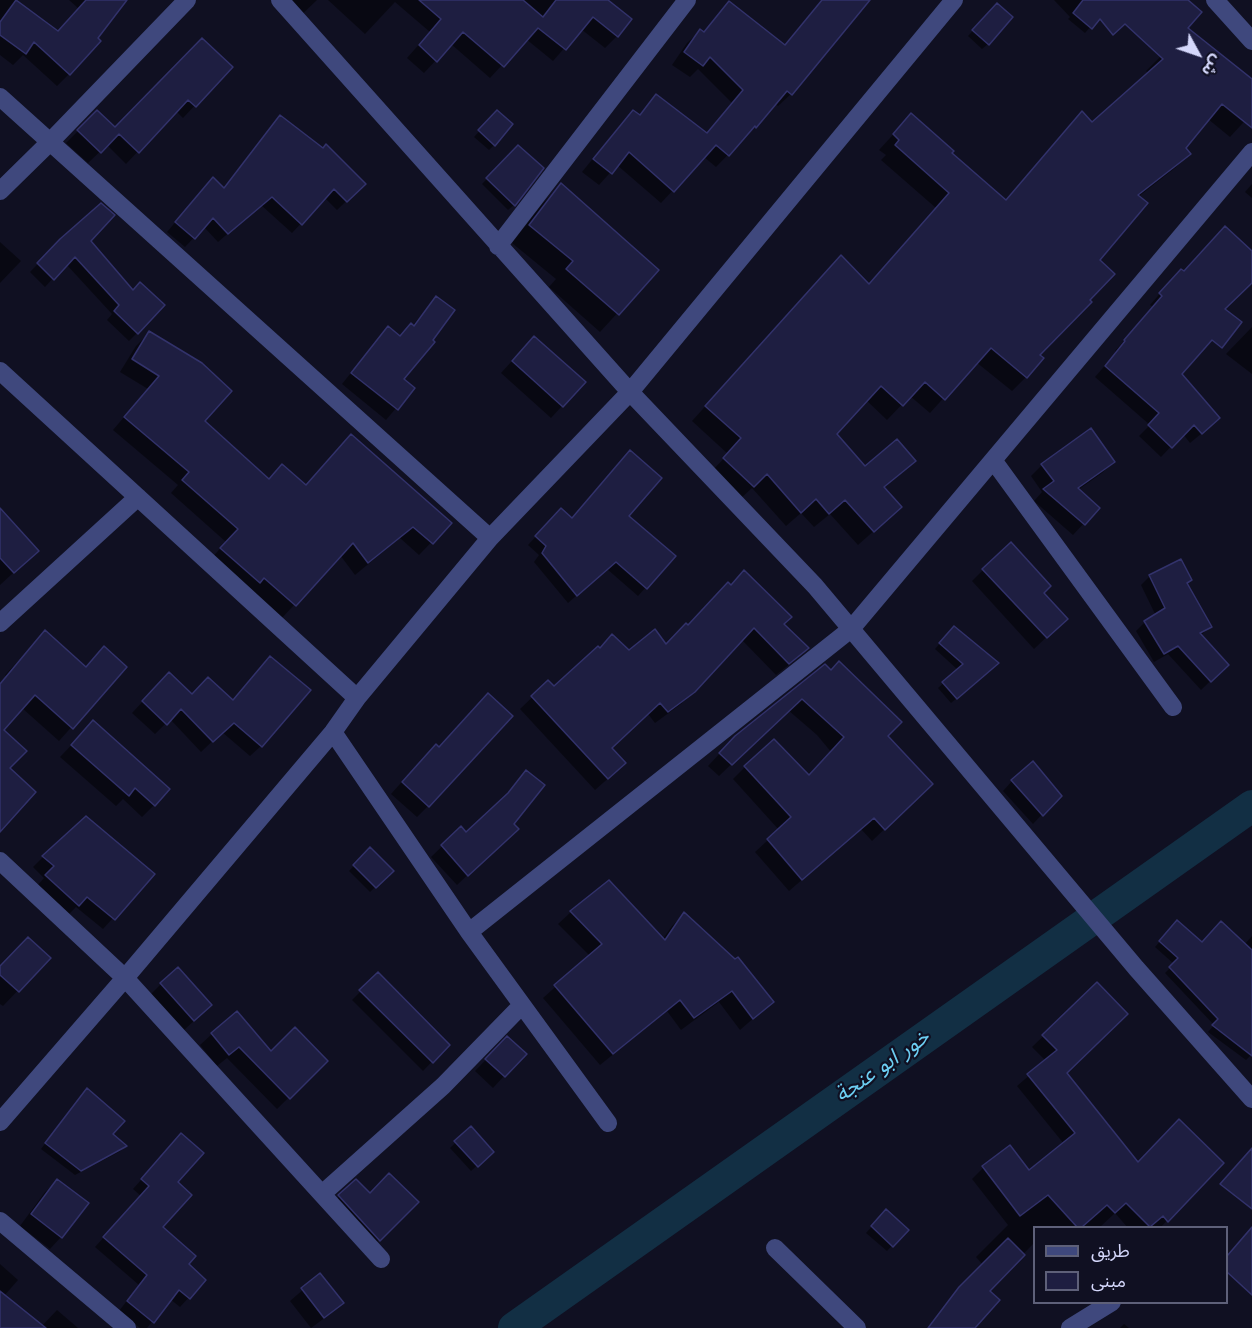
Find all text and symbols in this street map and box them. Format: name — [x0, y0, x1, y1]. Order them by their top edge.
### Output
north arrow — [1168, 24, 1228, 84]
text: ش — [1196, 50, 1228, 82]
water label: خور ابو عنجة — [831, 1025, 935, 1109]
legend — [1033, 1226, 1228, 1304]
text: طريق — [1091, 1238, 1130, 1264]
text: مبنى — [1091, 1268, 1126, 1294]

